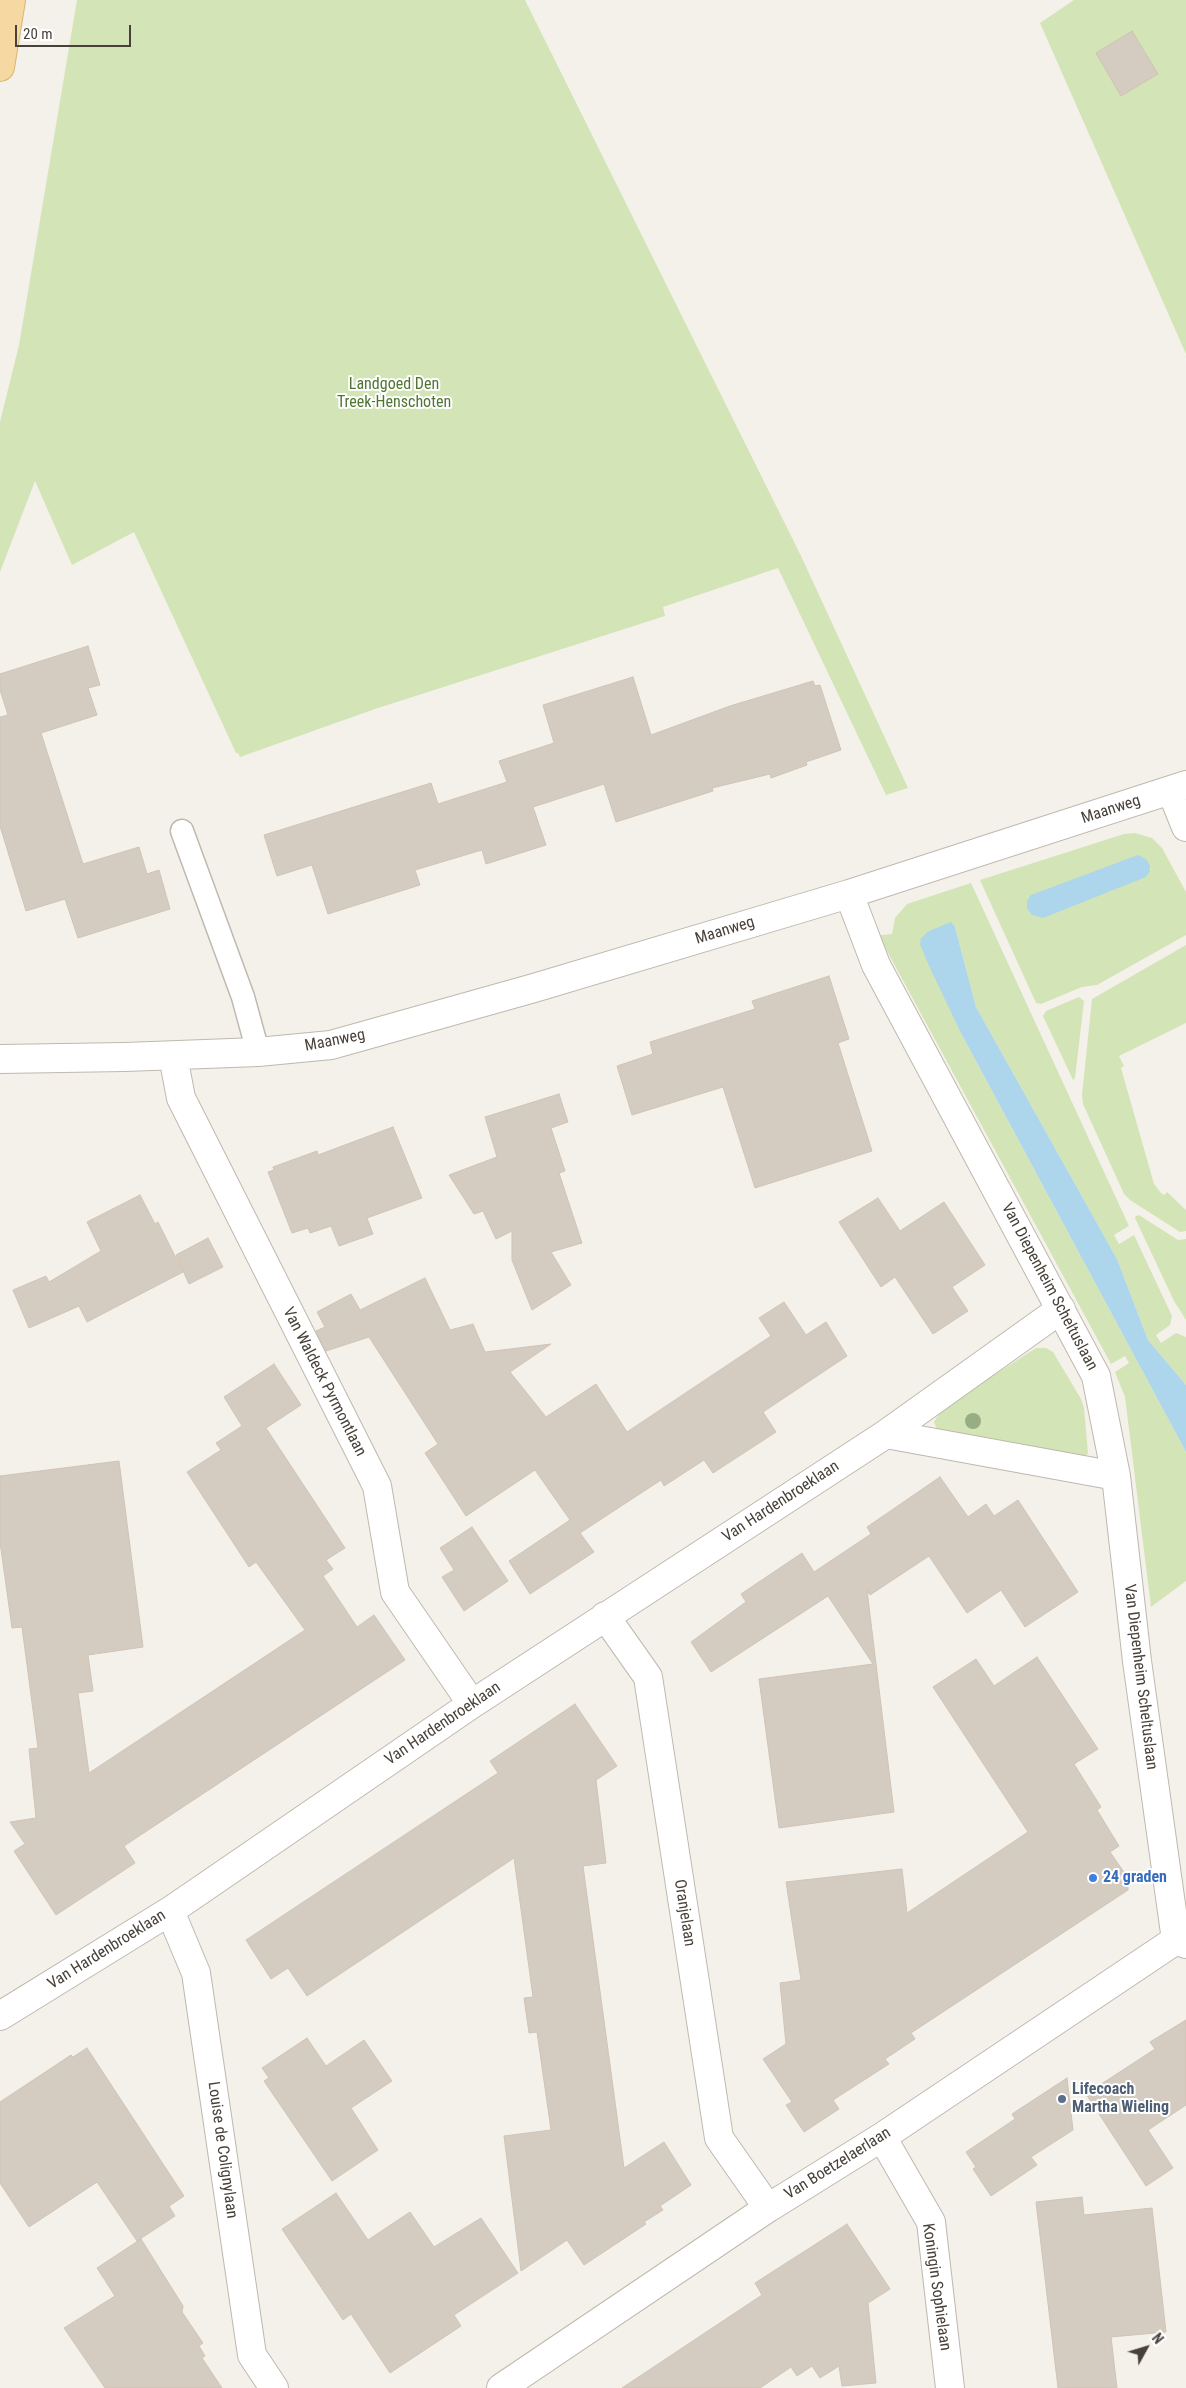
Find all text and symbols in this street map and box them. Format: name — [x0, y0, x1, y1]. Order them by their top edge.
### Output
scale bar — [18, 15, 134, 47]
text: 20 m — [23, 25, 53, 43]
park label: Landgoed Den Treek-Henschoten — [337, 375, 451, 413]
street label: Maanweg — [1079, 791, 1143, 829]
street label: Maanweg — [693, 913, 757, 949]
street label: Maanweg — [303, 1026, 367, 1056]
street label: Van Diepenheim Scheltuslaan — [997, 1200, 1101, 1374]
street label: Van Waldeck Pyrmontlaan — [278, 1304, 370, 1460]
street label: Van Hardenbroeklaan — [719, 1457, 843, 1547]
street label: Van Diepenheim Scheltuslaan — [1119, 1583, 1161, 1771]
street label: Van Hardenbroeklaan — [382, 1678, 504, 1770]
place label: 24 graden — [1103, 1868, 1167, 1888]
marker: 24 graden — [1087, 1872, 1099, 1884]
street label: Oranjelaan — [669, 1878, 699, 1948]
street label: Van Hardenbroeklaan — [45, 1906, 169, 1994]
street label: Louise de Colignylaan — [203, 2080, 241, 2220]
place label: Lifecoach Martha Wieling — [1072, 2080, 1169, 2118]
marker: Lifecoach Martha Wieling — [1056, 2093, 1068, 2105]
street label: Van Boetzelaerlaan — [781, 2124, 895, 2204]
street label: Koningin Sophielaan — [918, 2222, 954, 2352]
north arrow — [1121, 2323, 1171, 2373]
text: N — [1149, 2330, 1167, 2347]

